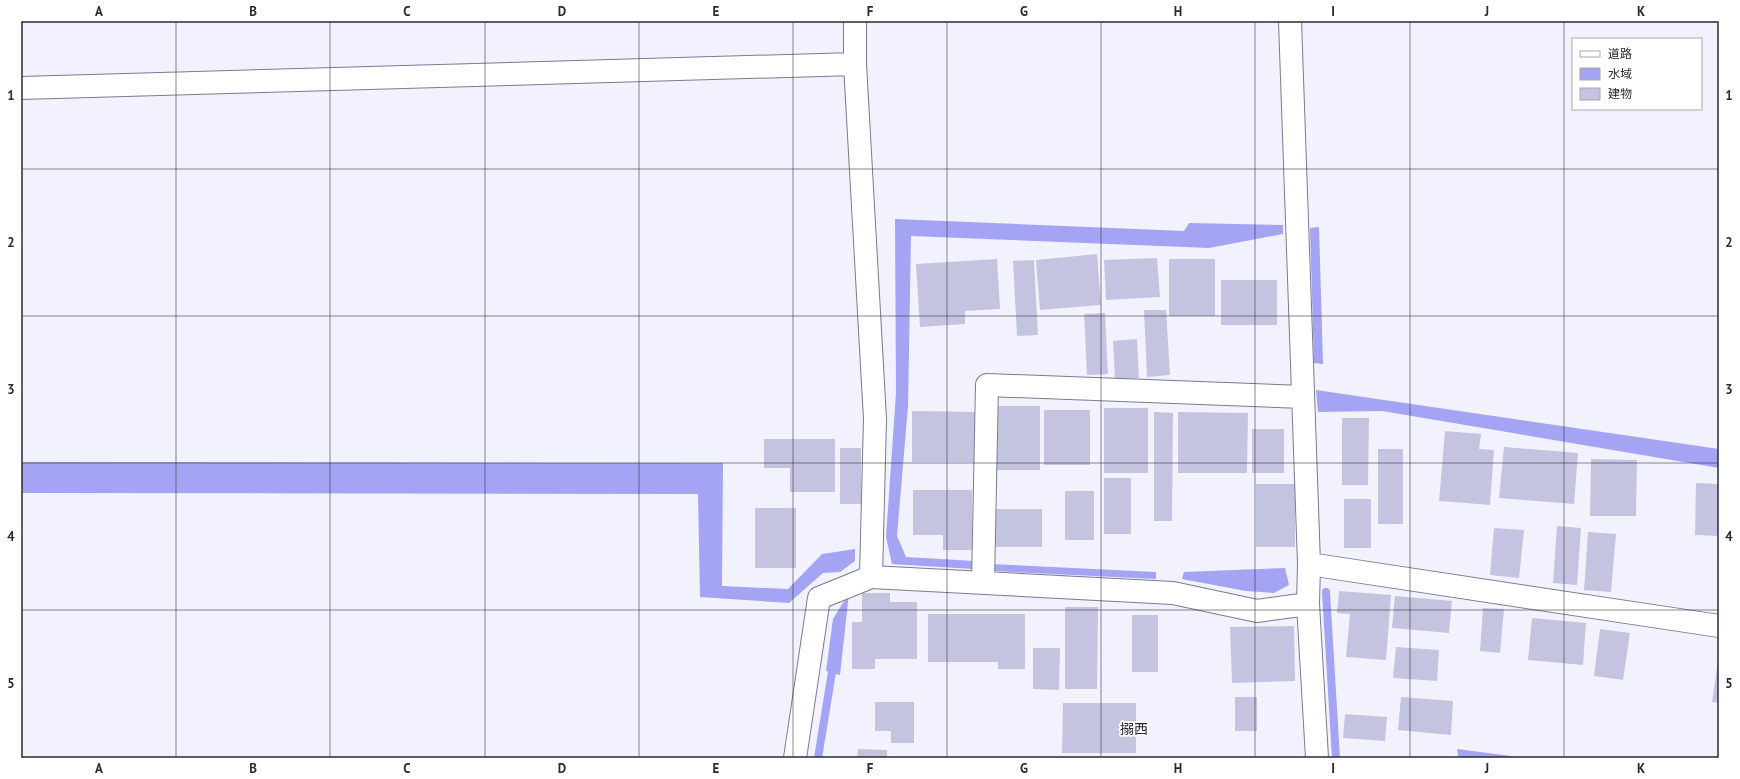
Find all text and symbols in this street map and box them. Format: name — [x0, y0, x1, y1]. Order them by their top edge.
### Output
text: A — [95, 3, 103, 20]
text: B — [249, 3, 257, 20]
text: C — [403, 3, 411, 20]
text: D — [558, 3, 566, 20]
text: E — [713, 3, 720, 20]
text: F — [867, 3, 874, 20]
text: G — [1020, 3, 1028, 20]
text: H — [1174, 3, 1182, 20]
text: I — [1331, 3, 1335, 20]
text: J — [1484, 3, 1489, 20]
text: K — [1637, 3, 1645, 20]
legend — [1572, 38, 1702, 110]
text: 道路 — [1608, 46, 1632, 61]
text: 水域 — [1608, 66, 1632, 81]
text: 建物 — [1608, 86, 1632, 101]
text: 1 — [7, 87, 15, 104]
text: 1 — [1725, 87, 1733, 104]
text: 2 — [7, 234, 15, 251]
text: 2 — [1725, 234, 1733, 251]
text: 3 — [7, 381, 15, 398]
text: 3 — [1725, 381, 1733, 398]
text: 4 — [7, 528, 15, 545]
text: 4 — [1725, 528, 1733, 545]
text: 5 — [7, 675, 15, 692]
text: 5 — [1725, 675, 1733, 692]
district label: 搦西 — [1120, 720, 1148, 738]
text: A — [95, 760, 103, 777]
text: B — [249, 760, 257, 777]
text: C — [403, 760, 411, 777]
text: D — [558, 760, 566, 777]
text: E — [713, 760, 720, 777]
text: F — [867, 760, 874, 777]
text: G — [1020, 760, 1028, 777]
text: H — [1174, 760, 1182, 777]
text: I — [1331, 760, 1335, 777]
text: J — [1484, 760, 1489, 777]
text: K — [1637, 760, 1645, 777]

